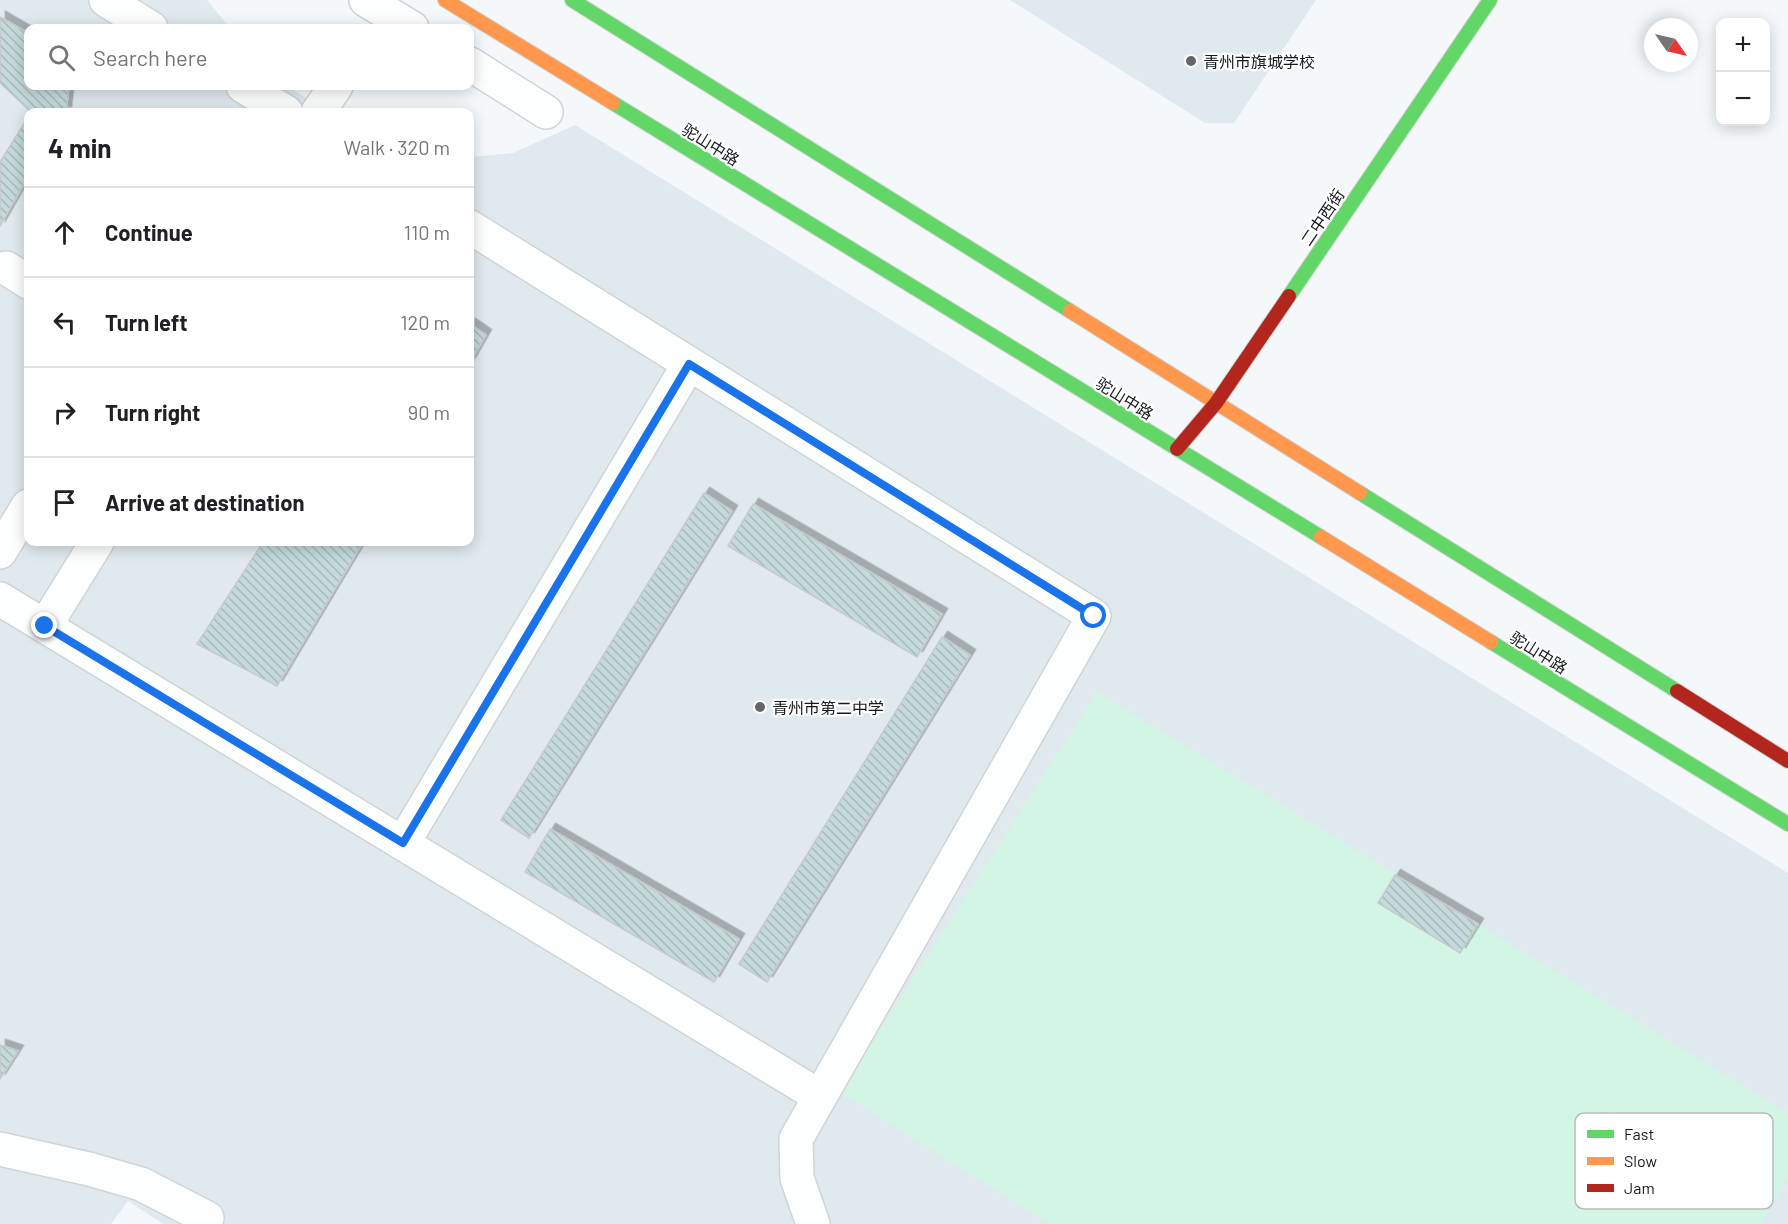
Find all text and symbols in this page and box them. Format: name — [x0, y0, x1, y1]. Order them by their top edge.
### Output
north arrow — [1644, 18, 1698, 72]
map controls — [1716, 18, 1770, 126]
button: + — [1716, 18, 1770, 72]
search box — [24, 24, 474, 90]
icon: search — [45, 41, 78, 74]
text: Search here — [93, 44, 207, 70]
place label: 青州市旗城学校 — [1203, 52, 1315, 71]
marker: 青州市旗城学校 — [1184, 54, 1198, 68]
button: − — [1716, 72, 1770, 126]
street label: 驼山中路 — [679, 119, 743, 169]
text: 4 min — [48, 132, 112, 163]
text: Walk · 320 m — [343, 135, 450, 159]
street label: 二中西街 — [1296, 185, 1348, 249]
icon: ahead — [48, 216, 81, 249]
text: Continue — [105, 219, 193, 245]
text: 110 m — [404, 220, 450, 244]
icon: left — [48, 306, 81, 339]
text: Turn left — [105, 309, 188, 335]
text: 120 m — [400, 310, 450, 334]
street label: 驼山中路 — [1093, 373, 1157, 423]
icon: right — [48, 396, 81, 429]
text: Turn right — [105, 399, 200, 425]
text: 90 m — [408, 400, 450, 424]
icon: arrive — [48, 486, 81, 519]
text: Arrive at destination — [105, 489, 304, 515]
route start — [1080, 602, 1106, 628]
route end — [31, 612, 57, 638]
street label: 驼山中路 — [1507, 627, 1571, 677]
place label: 青州市第二中学 — [772, 698, 884, 717]
marker: 青州市第二中学 — [753, 700, 767, 714]
legend — [1575, 1113, 1773, 1209]
text: Fast — [1624, 1124, 1654, 1143]
text: Slow — [1624, 1151, 1657, 1170]
text: Jam — [1624, 1178, 1655, 1197]

